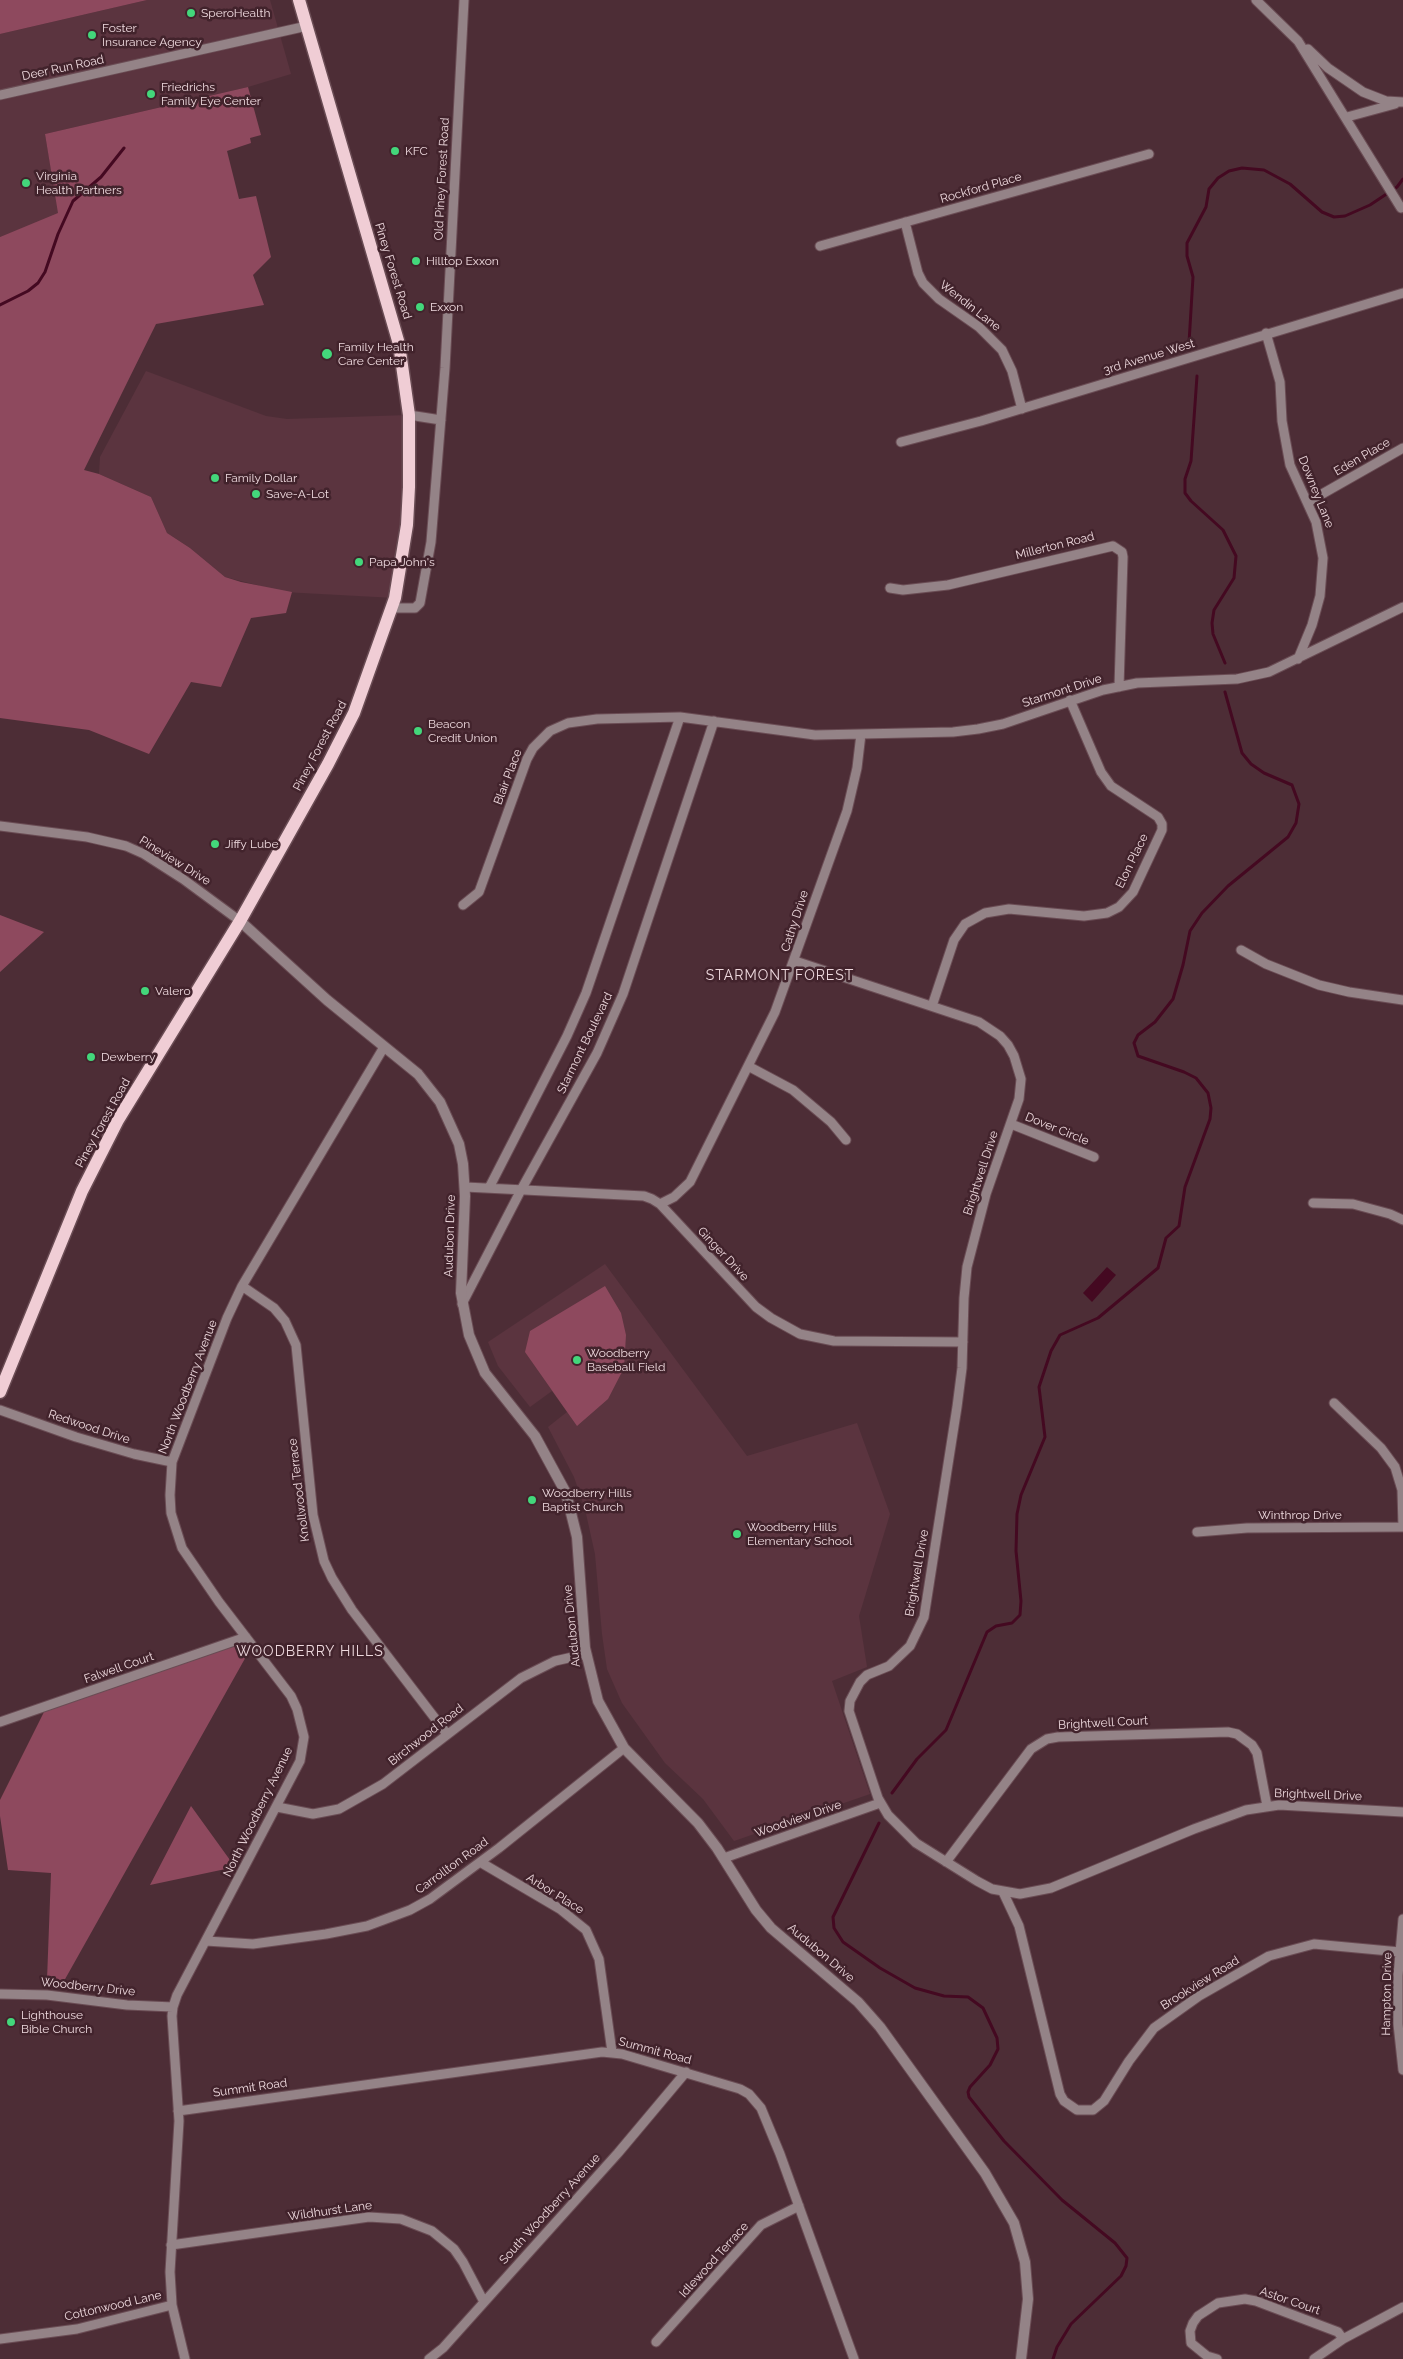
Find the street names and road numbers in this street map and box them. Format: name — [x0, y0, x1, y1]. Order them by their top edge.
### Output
street label: Deer Run Road — [21, 52, 105, 84]
street label: Old Piney Forest Road — [432, 117, 452, 241]
street label: Rockford Place — [939, 169, 1023, 207]
street label: Piney Forest Road — [371, 221, 415, 321]
street label: Wendin Lane — [937, 278, 1003, 334]
street label: 3rd Avenue West — [1102, 336, 1196, 378]
street label: Eden Place — [1331, 435, 1393, 479]
street label: Downey Lane — [1295, 454, 1337, 530]
street label: Millerton Road — [1014, 529, 1096, 563]
street label: Starmont Drive — [1020, 671, 1104, 711]
street label: Piney Forest Road — [290, 698, 350, 794]
street label: Blair Place — [491, 747, 525, 807]
street label: Elon Place — [1113, 832, 1151, 890]
street label: Pineview Drive — [137, 833, 213, 889]
street label: Cathy Drive — [778, 888, 812, 954]
street label: Starmont Boulevard — [554, 990, 616, 1096]
street label: Piney Forest Road — [72, 1076, 134, 1170]
street label: Dover Circle — [1023, 1110, 1091, 1148]
street label: Brightwell Drive — [961, 1129, 1001, 1217]
street label: Audubon Drive — [441, 1194, 459, 1278]
street label: Ginger Drive — [694, 1224, 752, 1284]
street label: North Woodberry Avenue — [156, 1318, 220, 1456]
street label: Redwood Drive — [46, 1407, 132, 1447]
street label: Knollwood Terrace — [286, 1437, 312, 1543]
street label: Winthrop Drive — [1258, 1508, 1342, 1522]
street label: Brightwell Drive — [902, 1528, 932, 1618]
street label: Audubon Drive — [561, 1584, 583, 1668]
street label: Falwell Court — [82, 1649, 156, 1687]
street label: Birchwood Road — [386, 1701, 466, 1769]
street label: Brightwell Court — [1058, 1713, 1148, 1733]
street label: North Woodberry Avenue — [220, 1745, 296, 1879]
street label: Brightwell Drive — [1274, 1786, 1362, 1804]
street label: Woodview Drive — [753, 1797, 843, 1841]
street label: Carrollton Road — [413, 1835, 491, 1897]
street label: Arbor Place — [524, 1871, 586, 1917]
street label: Audubon Drive — [785, 1921, 857, 1985]
street label: Hampton Drive — [1379, 1952, 1395, 2036]
street label: Brookview Road — [1158, 1953, 1242, 2013]
street label: Woodberry Drive — [40, 1975, 136, 1999]
street label: Summit Road — [617, 2034, 693, 2068]
street label: Summit Road — [212, 2076, 288, 2100]
street label: South Woodberry Avenue — [497, 2151, 603, 2267]
street label: Wildhurst Lane — [287, 2198, 373, 2224]
street label: Idlewood Terrace — [676, 2219, 752, 2301]
street label: Astor Court — [1258, 2284, 1322, 2318]
street label: Cottonwood Lane — [63, 2288, 163, 2324]

